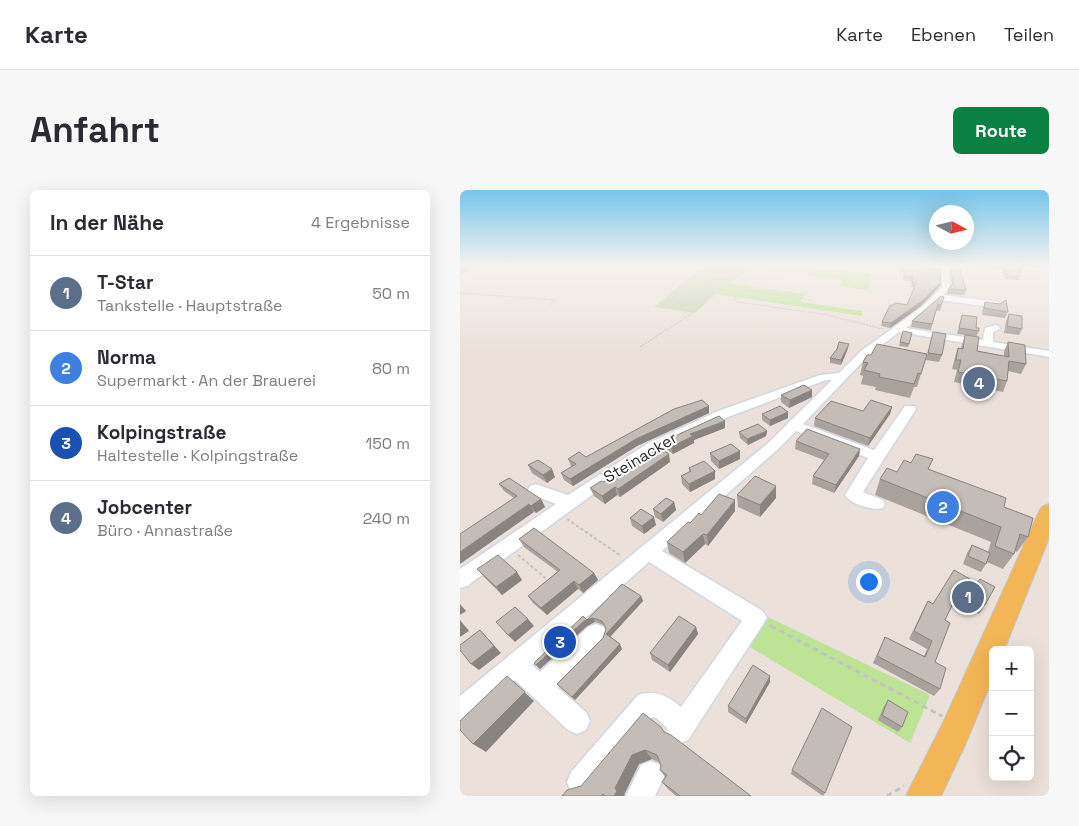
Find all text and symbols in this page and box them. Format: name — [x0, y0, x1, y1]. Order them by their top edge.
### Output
text: Karte — [25, 19, 88, 50]
text: Karte — [836, 23, 883, 46]
text: Ebenen — [911, 23, 976, 46]
text: Teilen — [1004, 23, 1054, 46]
button: Route — [953, 107, 1049, 154]
text: Anfahrt — [30, 108, 160, 152]
north arrow — [929, 205, 974, 250]
text: In der Nähe — [50, 209, 164, 236]
text: 4 Ergebnisse — [311, 212, 410, 233]
text: T-Star — [97, 270, 154, 295]
text: 1 — [62, 283, 70, 304]
text: 50 m — [372, 283, 410, 304]
text: Tankstelle · Hauptstraße — [97, 295, 282, 316]
text: Norma — [97, 345, 156, 370]
text: 2 — [61, 358, 71, 379]
text: 80 m — [372, 358, 410, 379]
pin: 4 — [963, 364, 995, 402]
text: Supermarkt · An der Brauerei — [97, 370, 316, 391]
text: Kolpingstraße — [97, 420, 226, 445]
street label: Steinacker — [600, 427, 681, 488]
text: 3 — [61, 433, 71, 454]
text: 150 m — [366, 433, 410, 454]
text: Haltestelle · Kolpingstraße — [97, 445, 298, 466]
pin: 2 — [927, 488, 959, 526]
text: Jobcenter — [97, 495, 192, 520]
text: 4 — [61, 508, 71, 529]
text: 240 m — [363, 508, 410, 529]
text: Büro · Annastraße — [97, 520, 233, 541]
your location — [856, 569, 882, 595]
pin: 1 — [952, 578, 984, 616]
pin: 3 — [544, 623, 576, 661]
map controls — [989, 646, 1034, 781]
button: + — [989, 646, 1034, 691]
button: − — [989, 691, 1034, 736]
button: locate — [989, 736, 1034, 781]

